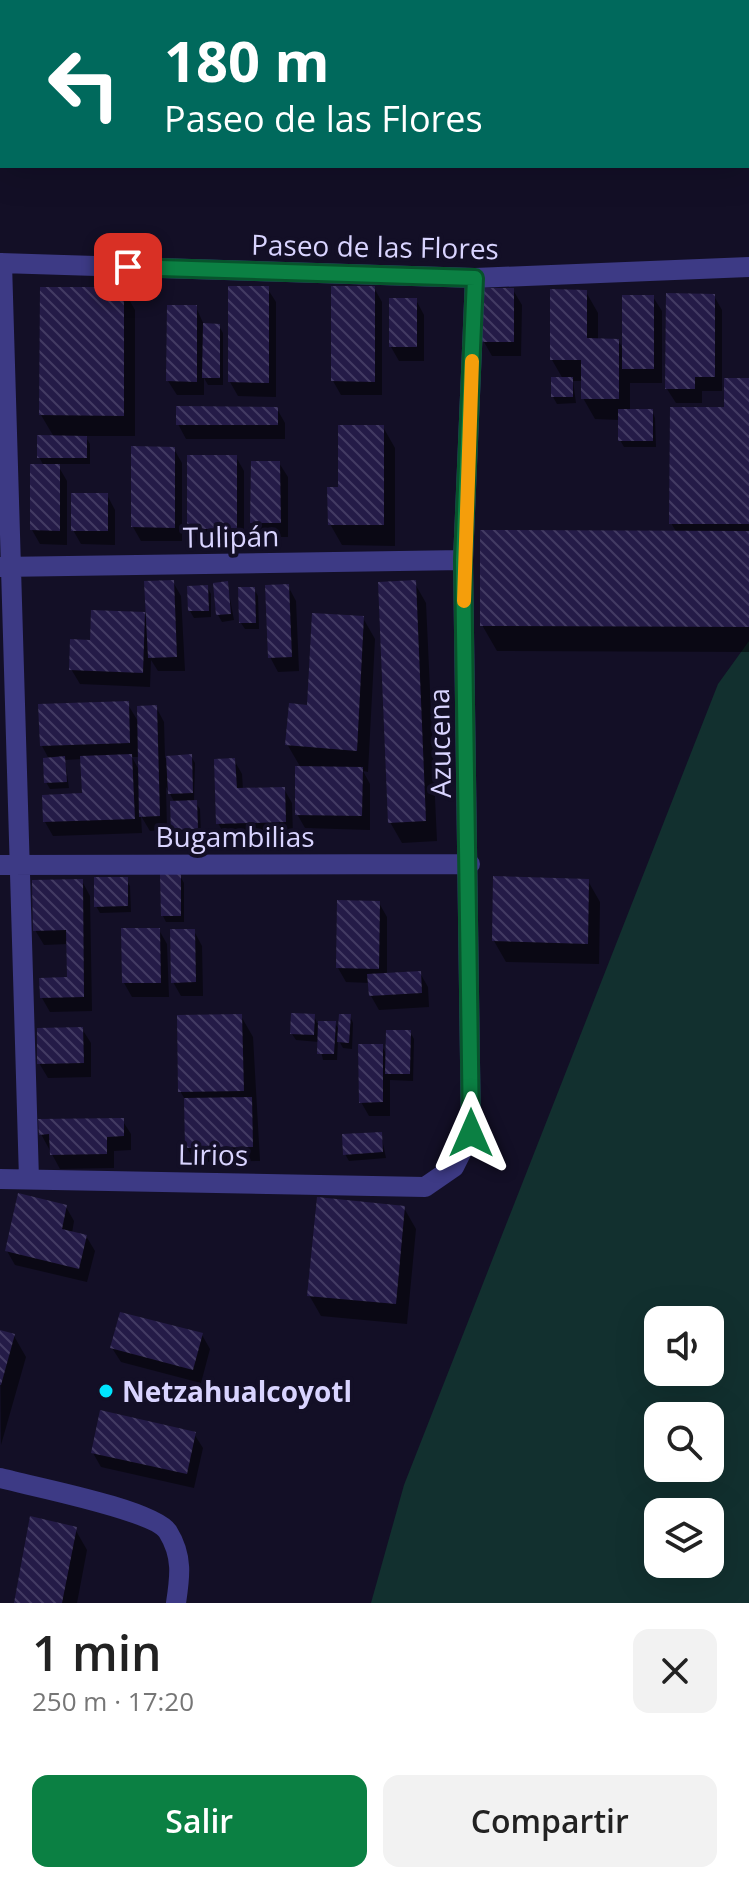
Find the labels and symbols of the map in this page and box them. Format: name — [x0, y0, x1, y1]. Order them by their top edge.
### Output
street label: Paseo de las Flores — [251, 225, 499, 267]
pin — [94, 233, 162, 301]
street label: Tulipán — [182, 516, 280, 556]
street label: Azucena — [419, 688, 459, 798]
street label: Bugambilias — [155, 817, 315, 855]
position arrow — [429, 1091, 513, 1175]
street label: Lirios — [177, 1134, 249, 1174]
place label: Netzahualcoyotl — [122, 1372, 352, 1410]
marker: Netzahualcoyotl — [97, 1382, 115, 1400]

